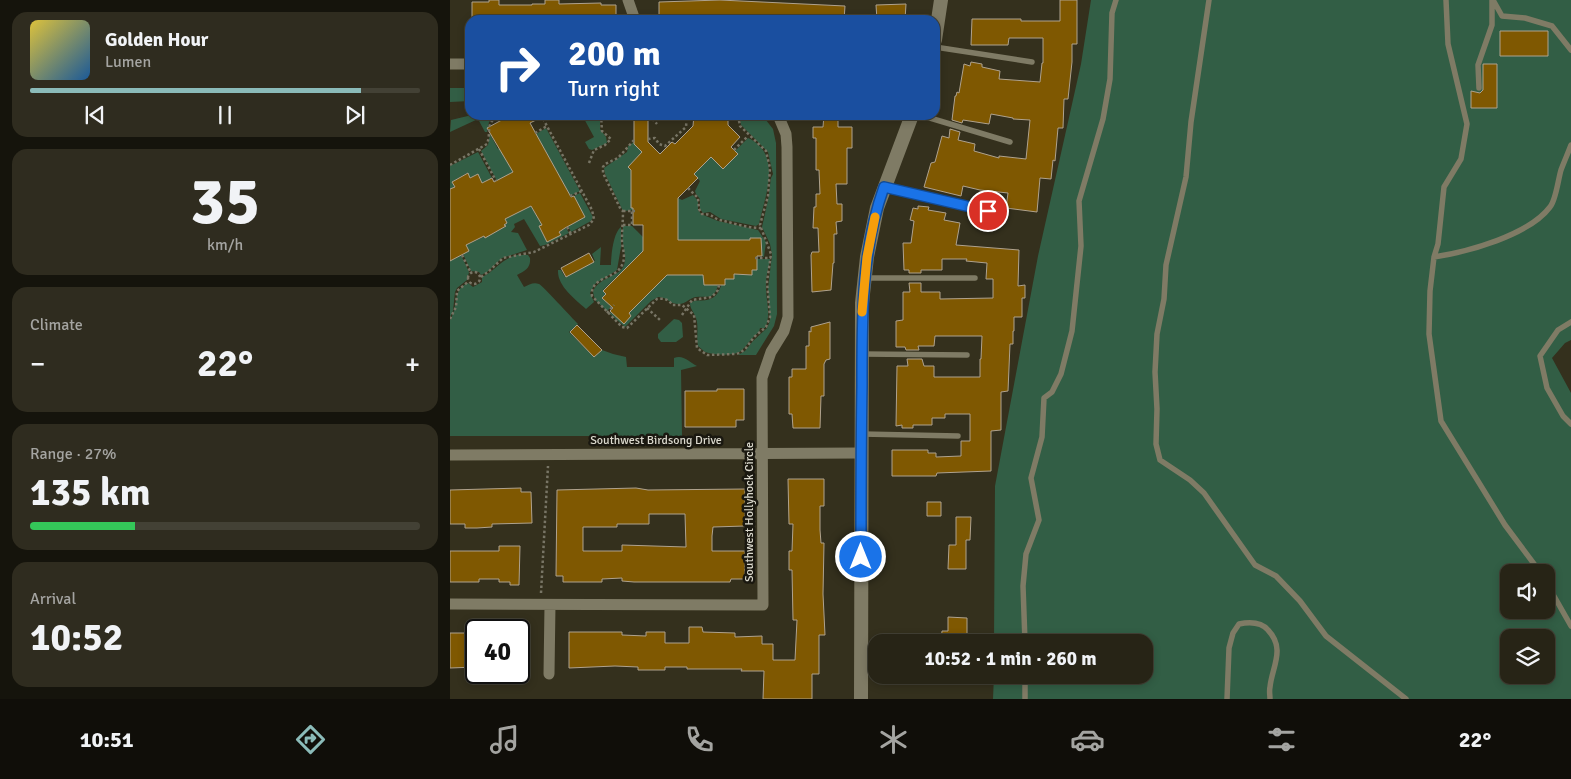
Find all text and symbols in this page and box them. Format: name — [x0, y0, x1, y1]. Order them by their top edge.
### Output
text: Golden Hour — [105, 28, 208, 52]
text: 200 m — [568, 32, 661, 75]
icon: right — [485, 35, 550, 100]
text: Lumen — [105, 52, 151, 72]
text: Turn right — [568, 75, 660, 102]
icon: previous — [81, 101, 109, 129]
icon: pause — [211, 101, 239, 129]
icon: next — [341, 101, 369, 129]
text: 35 — [190, 162, 260, 242]
pin — [967, 190, 1009, 232]
icon: arrive — [974, 197, 1002, 225]
text: km/h — [207, 235, 243, 255]
text: Climate — [30, 315, 83, 335]
text: 22° — [197, 340, 253, 387]
text: − — [30, 347, 45, 381]
text: + — [405, 347, 420, 381]
street label: Southwest Birdsong Drive — [590, 433, 722, 448]
street label: Southwest Hollyhock Circle — [742, 442, 757, 582]
text: Range · 27% — [30, 444, 116, 464]
text: 135 km — [30, 469, 151, 516]
position arrow — [834, 530, 886, 582]
map controls — [1500, 564, 1555, 684]
button: sound — [1500, 564, 1555, 619]
text: Arrival — [30, 589, 76, 609]
text: 10:52 — [30, 614, 123, 661]
speed limit sign: 40 — [465, 619, 530, 684]
button: layers — [1500, 629, 1555, 684]
text: 10:52 · 1 min · 260 m — [924, 647, 1097, 671]
icon: directions — [293, 722, 328, 757]
icon: music — [487, 722, 522, 757]
icon: phone — [682, 722, 717, 757]
icon: climate — [876, 722, 911, 757]
icon: car — [1070, 722, 1105, 757]
icon: filters — [1264, 722, 1299, 757]
text: 10:51 — [80, 726, 134, 753]
text: 22° — [1459, 726, 1491, 753]

